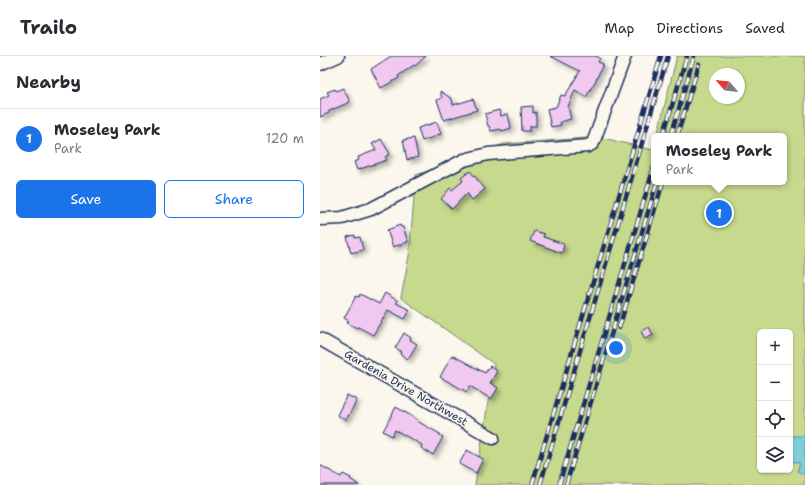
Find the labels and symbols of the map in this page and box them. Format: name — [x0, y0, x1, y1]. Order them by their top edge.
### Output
north arrow — [709, 68, 745, 104]
pin: 1 — [706, 198, 732, 228]
your location — [606, 338, 626, 358]
street label: Gardenia Drive Northwest — [342, 346, 471, 430]

